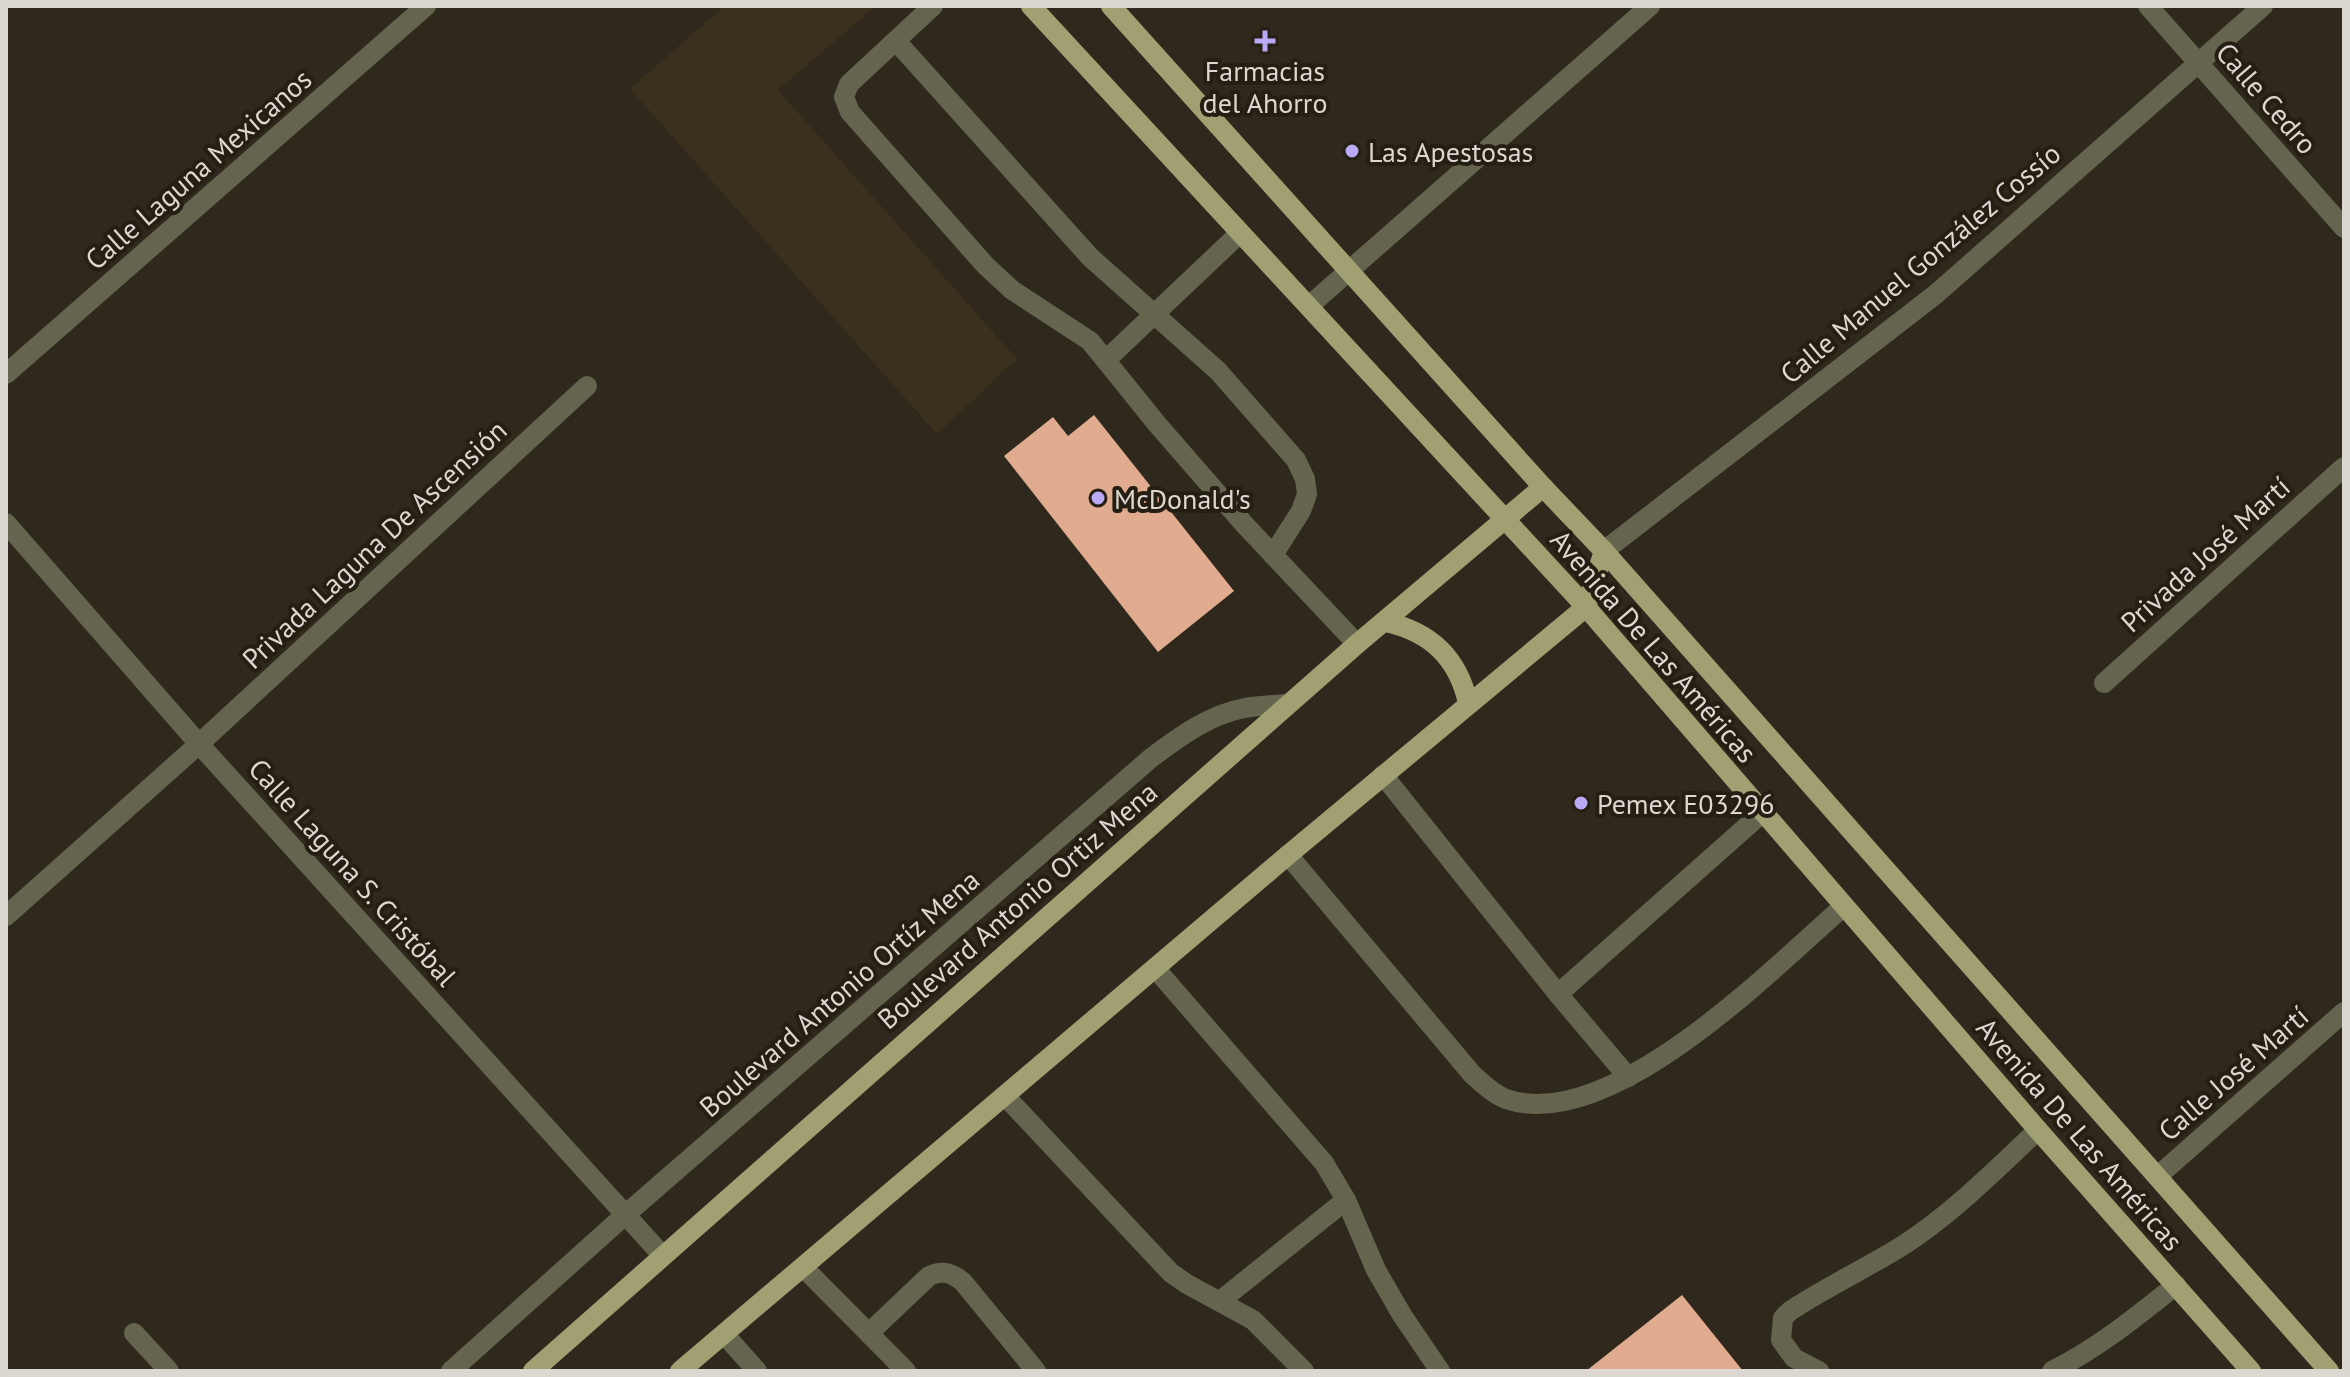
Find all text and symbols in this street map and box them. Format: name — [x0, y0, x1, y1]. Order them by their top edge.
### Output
marker: Farmacias del Ahorro — [1256, 32, 1274, 50]
street label: Calle Cedro — [2208, 34, 2326, 162]
place label: Farmacias del Ahorro — [1203, 52, 1327, 121]
street label: Calle Laguna Mexicanos — [77, 60, 319, 278]
place label: Las Apestosas — [1368, 133, 1533, 170]
street label: Calle Manuel González Cossío — [1772, 135, 2068, 391]
marker: Las Apestosas — [1343, 142, 1361, 160]
street label: Privada Laguna De Ascensión — [234, 412, 514, 676]
street label: Privada José Martí — [2113, 468, 2297, 640]
place label: McDonald's — [1114, 480, 1251, 517]
marker: McDonald's — [1089, 489, 1107, 507]
street label: Avenida De Las Américas — [1543, 522, 1765, 770]
street label: Calle Laguna S. Cristóbal — [241, 750, 465, 994]
street label: Boulevard Antonio Ortiz Mena — [869, 773, 1165, 1037]
place label: Pemex E03296 — [1597, 785, 1775, 822]
marker: Pemex E03296 — [1572, 794, 1590, 812]
street label: Boulevard Antonio Ortíz Mena — [691, 861, 987, 1125]
street label: Calle José Martí — [2150, 998, 2316, 1148]
street label: Avenida De Las Américas — [1969, 1010, 2191, 1258]

